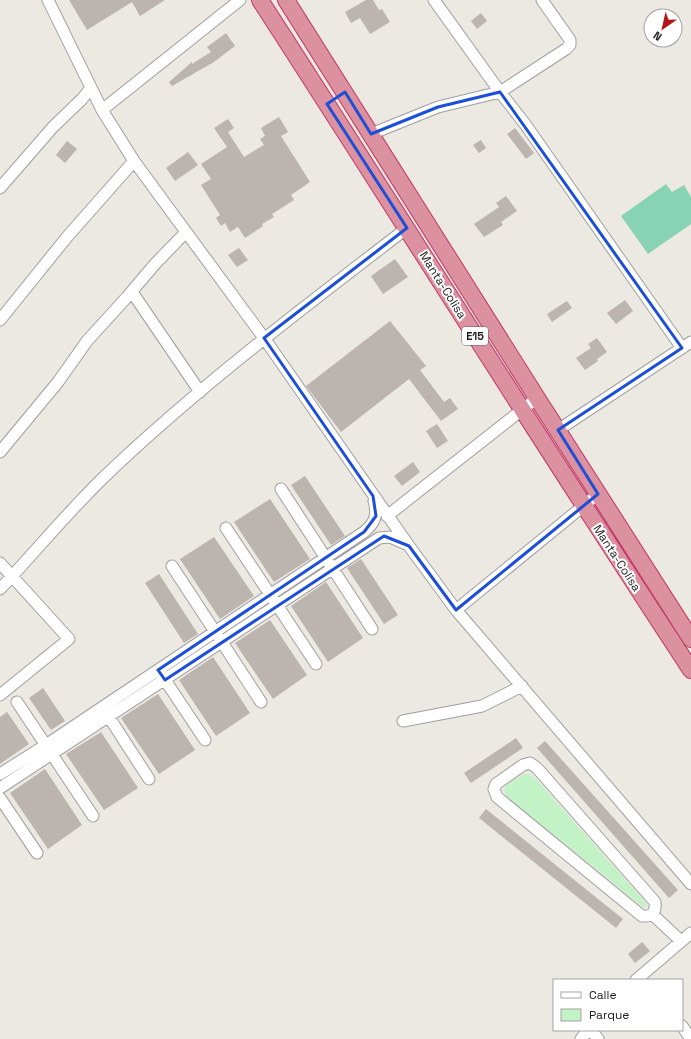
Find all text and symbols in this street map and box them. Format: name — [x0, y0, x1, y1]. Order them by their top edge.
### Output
north arrow — [643, 8, 683, 48]
text: N — [650, 28, 664, 44]
street label: Manta-Colisa — [416, 248, 470, 322]
road number: E15 — [462, 327, 488, 345]
street label: Manta-Colisa — [589, 522, 645, 594]
legend — [553, 979, 683, 1031]
text: Calle — [589, 987, 617, 1003]
text: Parque — [589, 1007, 629, 1023]

